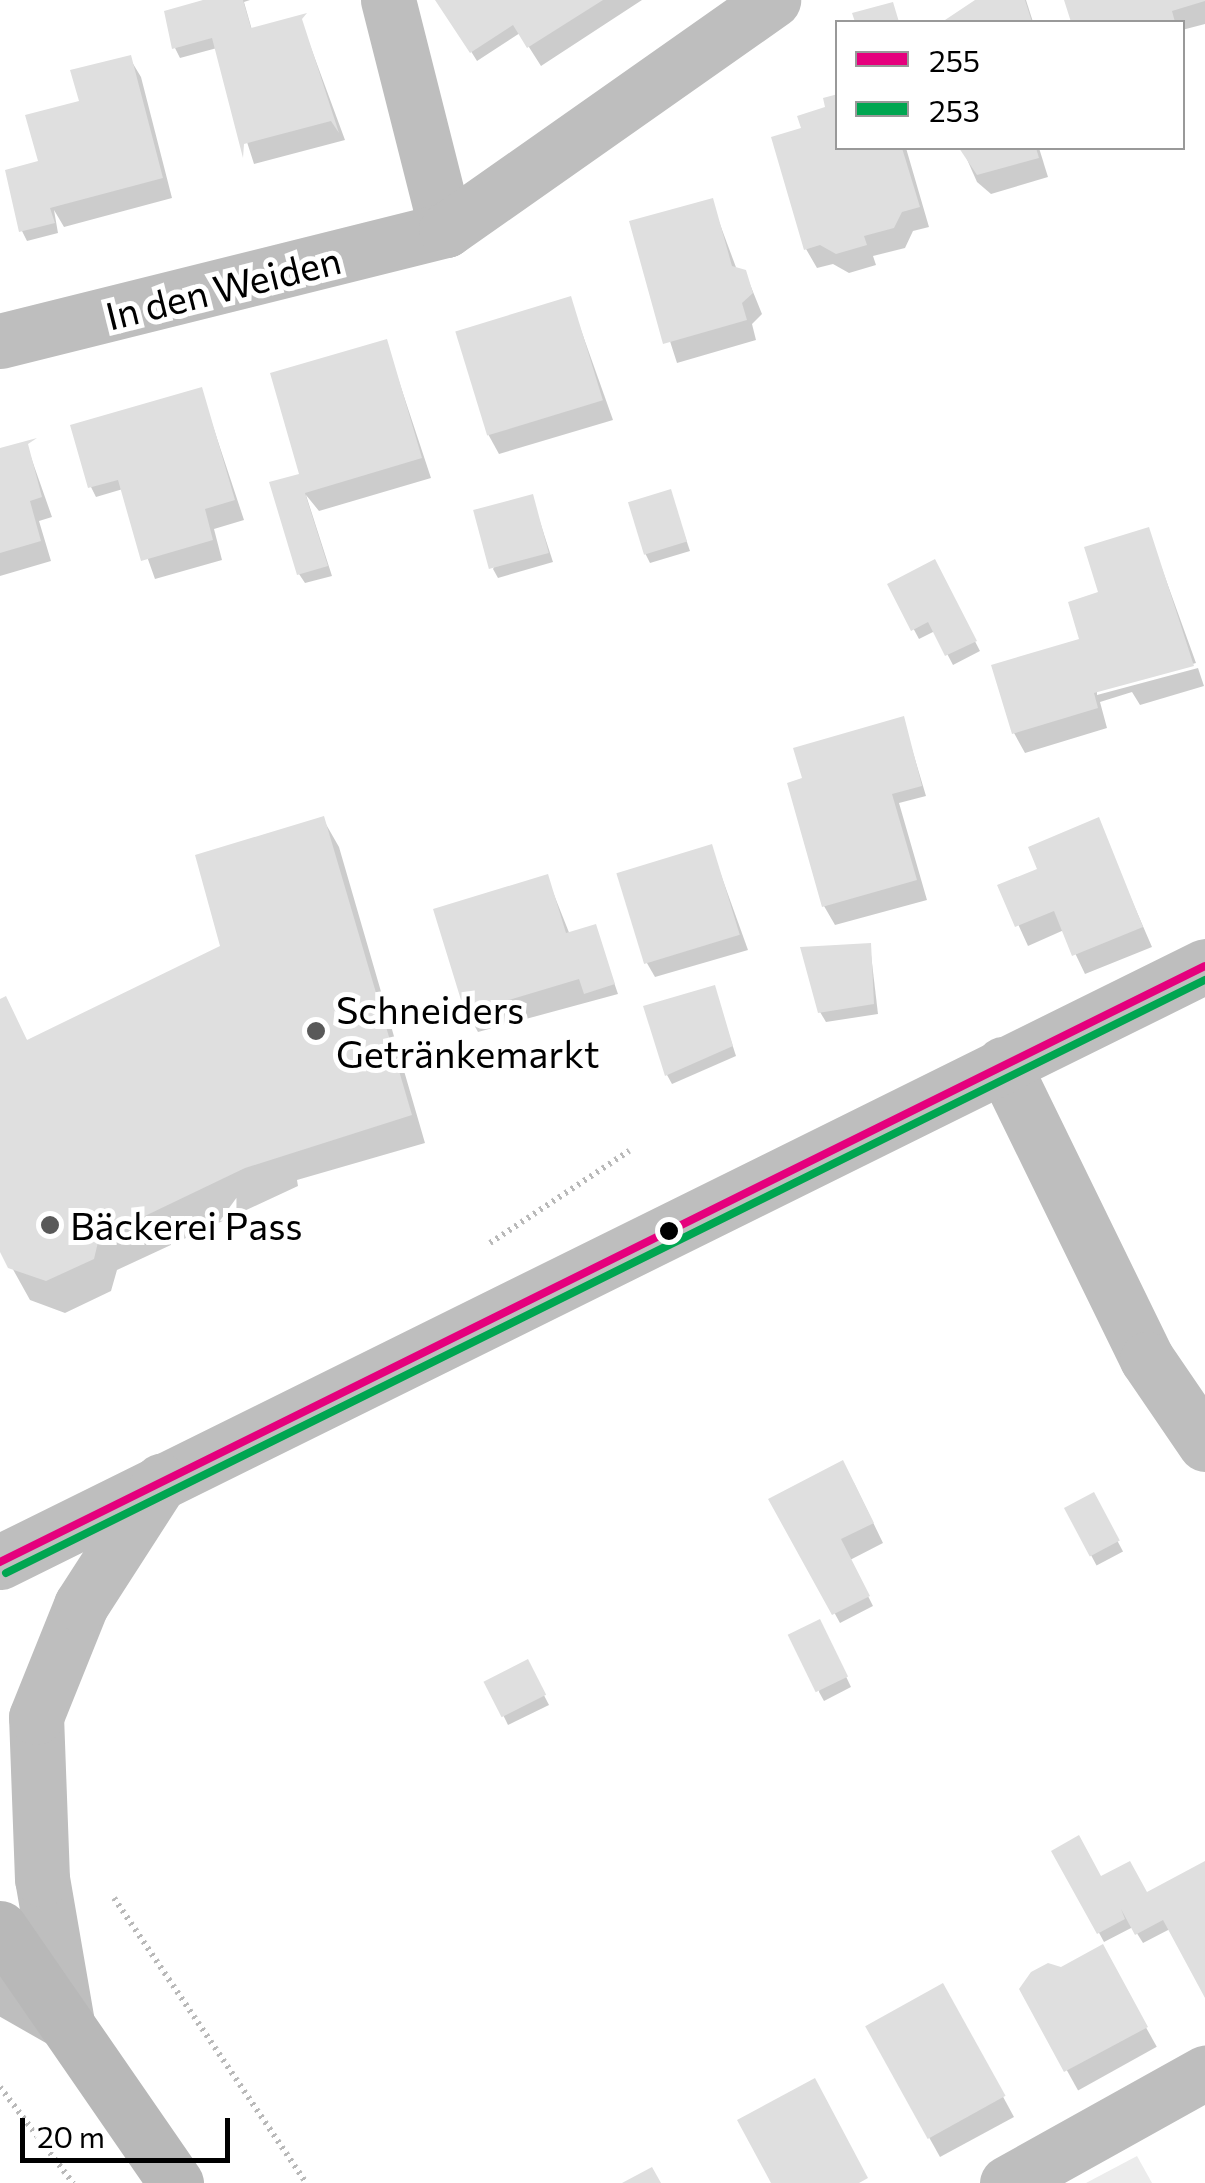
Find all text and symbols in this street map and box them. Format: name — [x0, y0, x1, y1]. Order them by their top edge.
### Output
legend — [835, 20, 1185, 150]
text: 255 — [929, 41, 980, 78]
text: 253 — [929, 91, 980, 128]
street label: In den Weiden — [101, 236, 345, 338]
place label: Schneiders Getränkemarkt — [336, 986, 600, 1076]
marker: Schneiders Getränkemarkt — [305, 1020, 327, 1042]
place label: Bäckerei Pass — [70, 1202, 303, 1248]
marker: Bäckerei Pass — [39, 1214, 61, 1236]
unlabelled marker — [659, 1221, 679, 1241]
scale bar — [25, 2098, 235, 2160]
text: 20 m — [37, 2117, 105, 2154]

